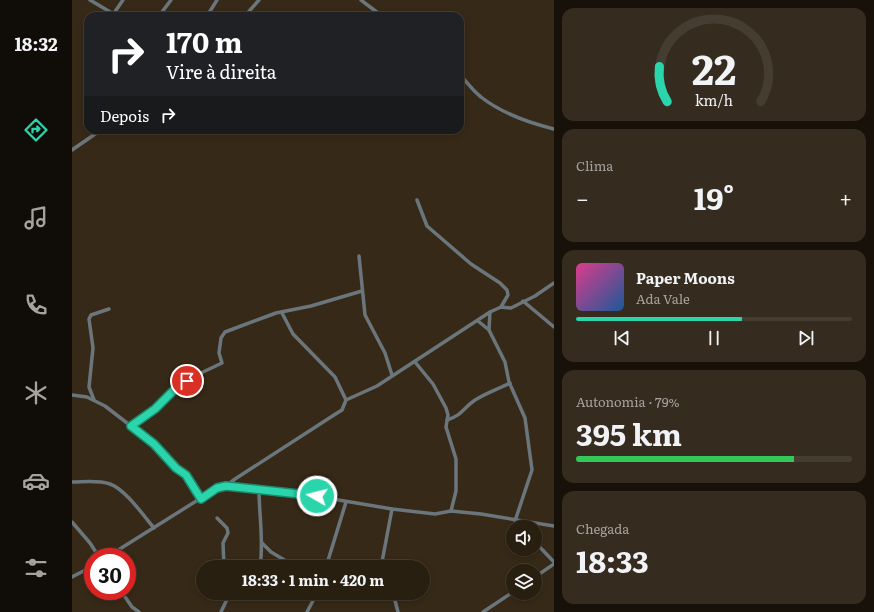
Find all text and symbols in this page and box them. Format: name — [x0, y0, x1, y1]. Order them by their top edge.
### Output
text: 170 m — [166, 20, 243, 62]
icon: right — [100, 28, 152, 80]
text: 18:32 — [14, 30, 58, 57]
text: 22 — [692, 36, 736, 98]
text: Vire à direita — [166, 58, 277, 85]
text: km/h — [695, 89, 734, 110]
text: Depois — [100, 104, 149, 127]
icon: right — [157, 104, 179, 126]
icon: directions — [22, 116, 50, 144]
text: Clima — [576, 156, 613, 175]
text: 19° — [694, 175, 734, 219]
text: − — [576, 181, 589, 214]
text: + — [839, 181, 852, 214]
icon: music — [22, 204, 50, 232]
text: Paper Moons — [636, 266, 735, 289]
text: Ada Vale — [636, 289, 690, 308]
icon: phone — [22, 291, 50, 319]
icon: previous — [611, 327, 633, 349]
icon: pause — [703, 327, 725, 349]
icon: next — [795, 327, 817, 349]
pin — [170, 364, 204, 398]
icon: arrive — [176, 370, 198, 392]
icon: climate — [22, 379, 50, 407]
text: Autonomia · 79% — [576, 392, 680, 411]
text: 395 km — [576, 411, 682, 455]
icon: car — [22, 467, 50, 495]
position arrow — [296, 475, 338, 517]
text: Chegada — [576, 519, 629, 538]
map controls — [506, 520, 542, 600]
button: sound — [506, 520, 542, 556]
text: 18:33 — [576, 538, 649, 582]
speed limit sign: 30 — [84, 548, 136, 600]
icon: filters — [22, 554, 50, 582]
button: layers — [506, 564, 542, 600]
text: 18:33 · 1 min · 420 m — [242, 568, 384, 591]

